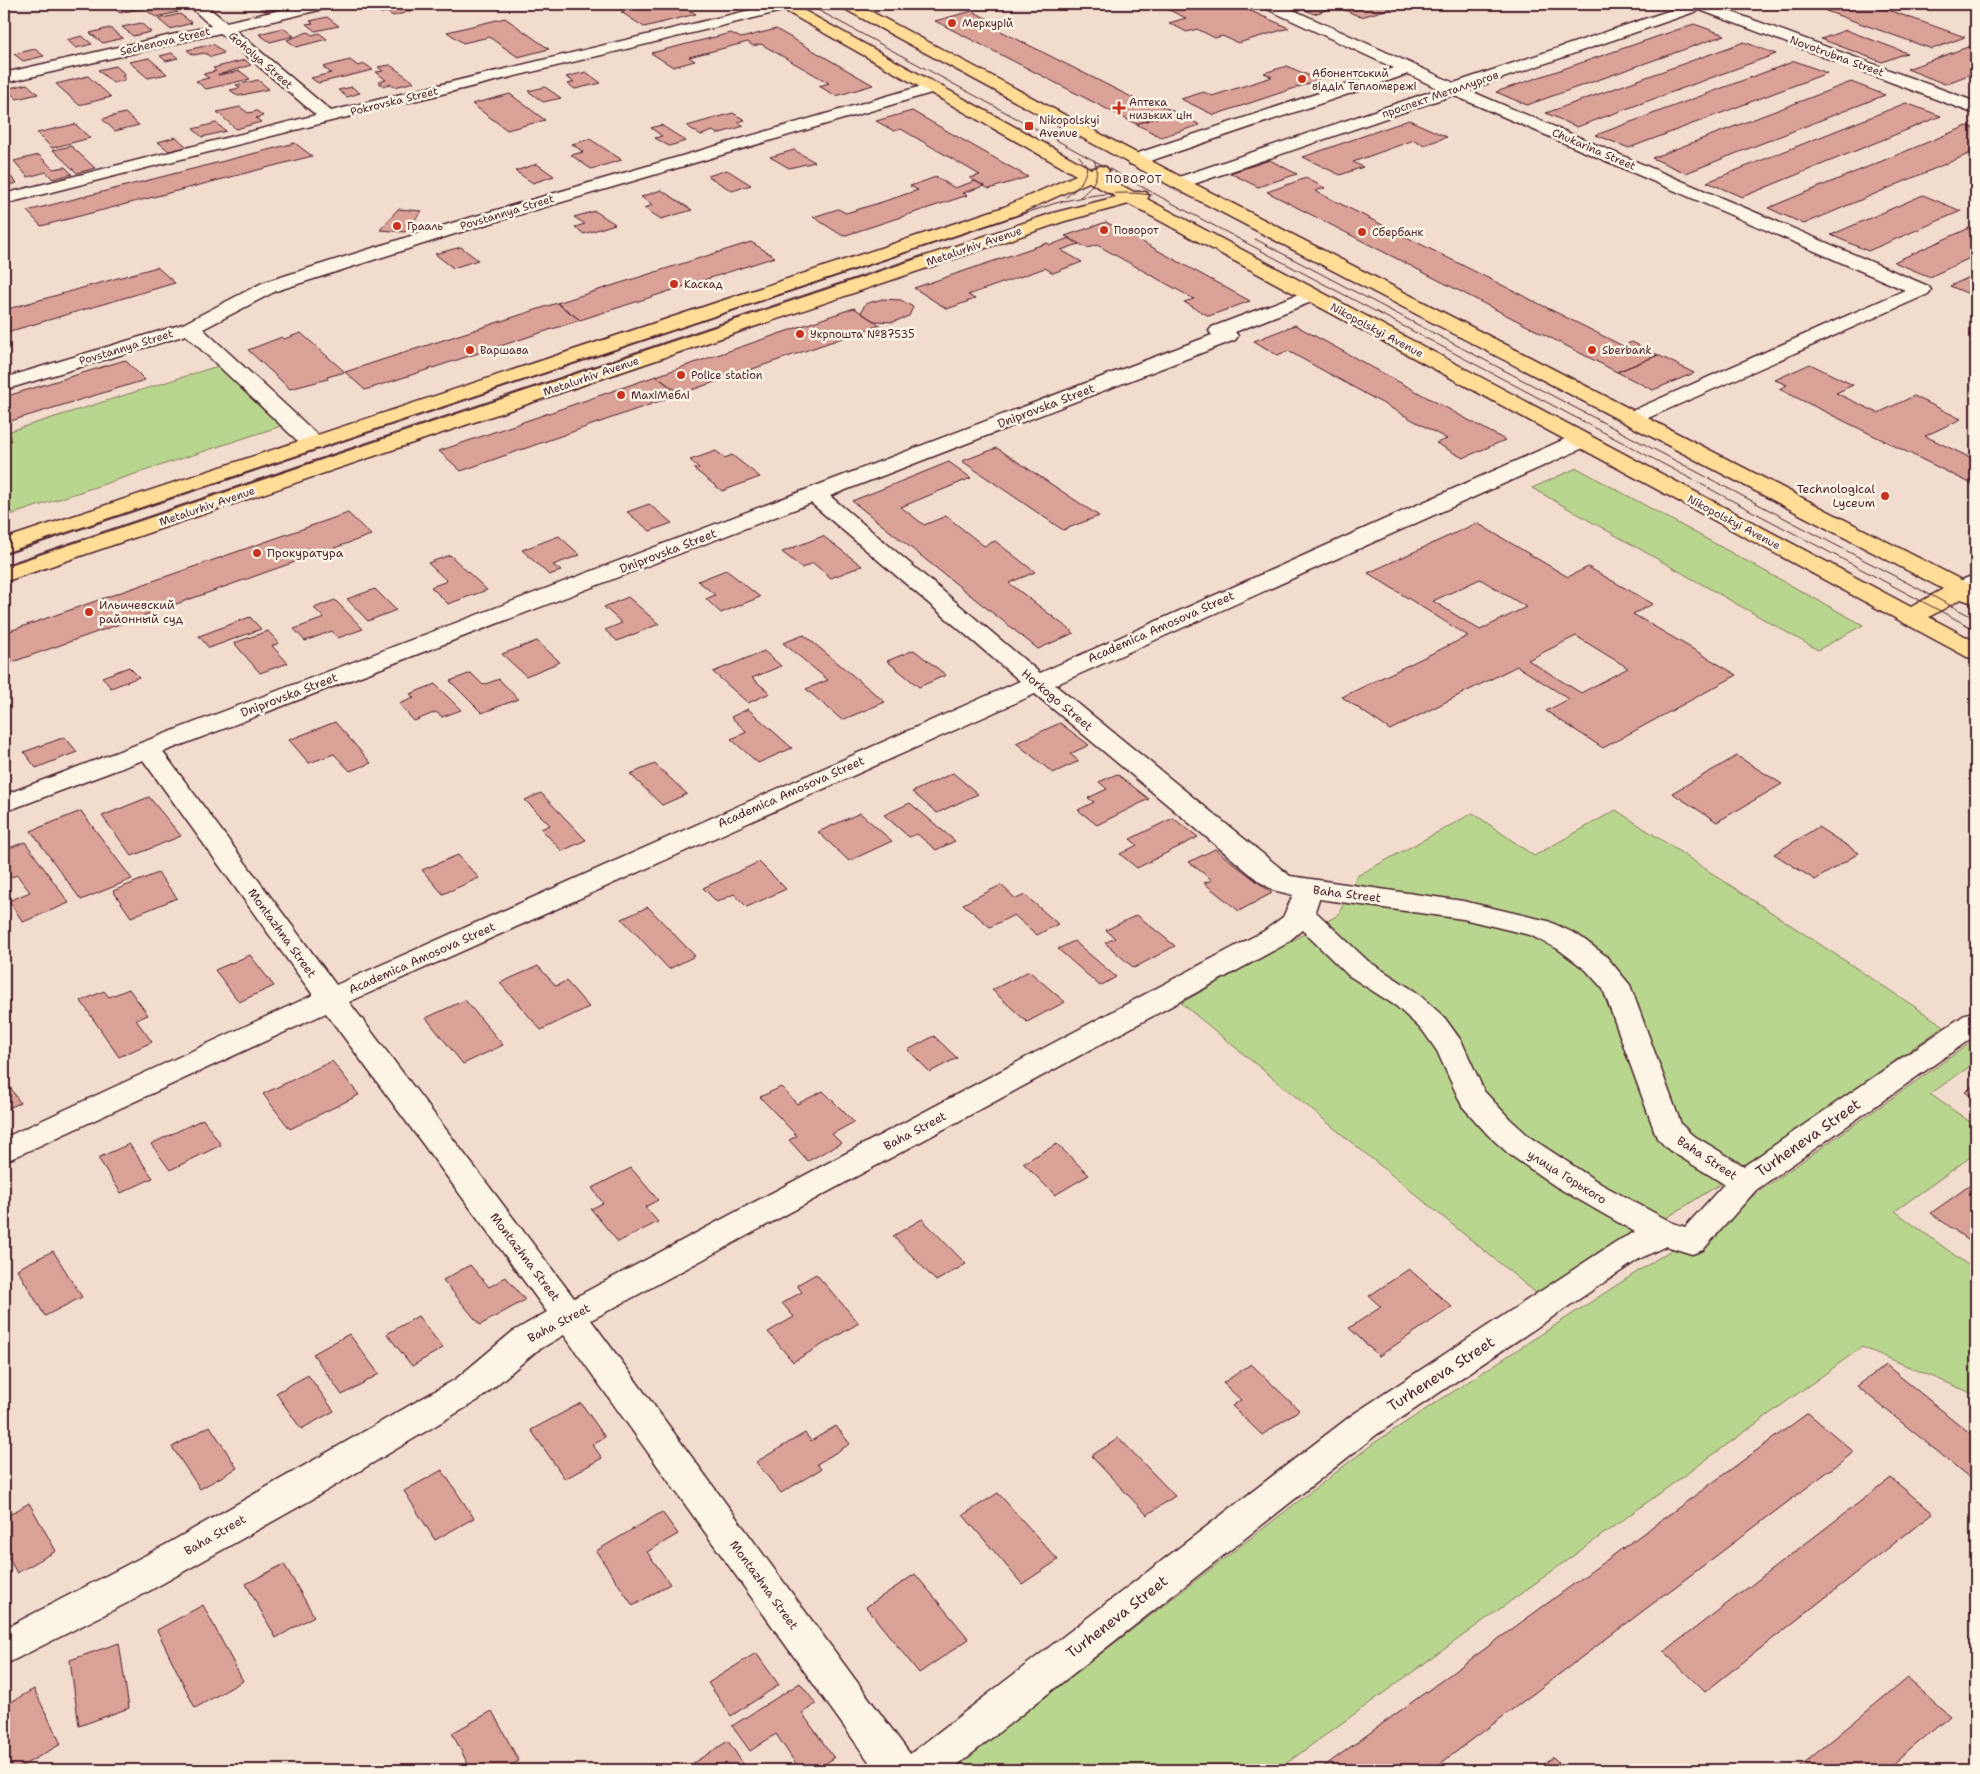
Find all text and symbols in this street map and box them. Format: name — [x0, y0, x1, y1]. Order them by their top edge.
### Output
place label: Меркурій — [962, 16, 1013, 31]
marker: Меркурій — [946, 17, 958, 29]
street label: Sechenova Street — [119, 24, 212, 59]
street label: Goholya Street — [225, 28, 296, 93]
street label: Novotrubna Street — [1788, 32, 1886, 81]
place label: Абонентський відділ Тепломережі — [1312, 66, 1417, 94]
street label: проспект Металлургов — [1380, 67, 1501, 122]
marker: Абонентський відділ Тепломережі — [1296, 73, 1308, 85]
street label: Pokrovska Street — [349, 83, 440, 120]
place label: Аптека низьких цін — [1129, 95, 1192, 123]
marker: Аптека низьких цін — [1113, 102, 1125, 114]
place label: Nikopolskyi Avenue — [1039, 113, 1100, 141]
marker: Nikopolskyi Avenue — [1023, 120, 1035, 132]
street label: Chukarina Street — [1550, 125, 1638, 174]
district label: ПОВОРОТ — [1105, 172, 1163, 187]
street label: Povstannya Street — [458, 191, 556, 234]
place label: Грааль — [407, 219, 444, 234]
marker: Грааль — [391, 220, 403, 232]
street label: Metalurhiv Avenue — [924, 223, 1024, 270]
place label: Поворот — [1114, 223, 1159, 238]
marker: Поворот — [1098, 224, 1110, 236]
place label: Сбербанк — [1372, 225, 1423, 240]
marker: Сбербанк — [1356, 226, 1368, 238]
place label: Каскад — [684, 277, 723, 292]
marker: Каскад — [668, 278, 680, 290]
street label: Nikopolskyi Avenue — [1328, 300, 1426, 361]
street label: Povstannya Street — [77, 326, 175, 369]
place label: Укрпошта №87535 — [810, 327, 915, 342]
marker: Укрпошта №87535 — [794, 328, 806, 340]
place label: Варшава — [480, 343, 529, 358]
place label: Sberbank — [1602, 343, 1652, 358]
marker: Варшава — [464, 344, 476, 356]
marker: Sberbank — [1586, 344, 1598, 356]
street label: Metalurhiv Avenue — [541, 353, 641, 400]
place label: Police station — [691, 368, 763, 383]
marker: Police station — [675, 369, 687, 381]
street label: Dniprovska Street — [995, 380, 1097, 432]
place label: MaxiМеблі — [631, 388, 690, 403]
marker: MaxiМеблі — [615, 389, 627, 401]
place label: Technological Lyceum — [1797, 481, 1875, 511]
street label: Metalurhiv Avenue — [157, 483, 257, 530]
marker: Technological Lyceum — [1879, 490, 1891, 502]
street label: Nikopolskyi Avenue — [1685, 492, 1783, 553]
street label: Dniprovska Street — [617, 525, 719, 577]
place label: Прокуратура — [267, 545, 344, 561]
marker: Прокуратура — [251, 547, 263, 559]
street label: Academica Amosova Street — [1085, 587, 1237, 667]
place label: Ильичевский районный суд — [99, 597, 184, 627]
marker: Ильичевский районный суд — [83, 606, 95, 618]
street label: Horkogo Street — [1018, 665, 1096, 735]
street label: Dniprovska Street — [238, 669, 340, 721]
street label: Academica Amosova Street — [715, 752, 867, 832]
street label: Baha Street — [1312, 882, 1382, 906]
street label: Montazhna Street — [244, 885, 320, 981]
street label: Academica Amosova Street — [346, 918, 498, 998]
street label: Turheneva Street — [1752, 1094, 1864, 1182]
street label: Baha Street — [881, 1108, 949, 1154]
street label: Baha Street — [1674, 1133, 1740, 1183]
street label: улица Горького — [1524, 1146, 1610, 1208]
street label: Montazhna Street — [487, 1210, 563, 1304]
street label: Baha Street — [525, 1300, 593, 1346]
street label: Turheneva Street — [1384, 1332, 1498, 1416]
street label: Baha Street — [181, 1511, 249, 1559]
street label: Montazhna Street — [726, 1537, 802, 1633]
street label: Turheneva Street — [1062, 1571, 1172, 1663]

